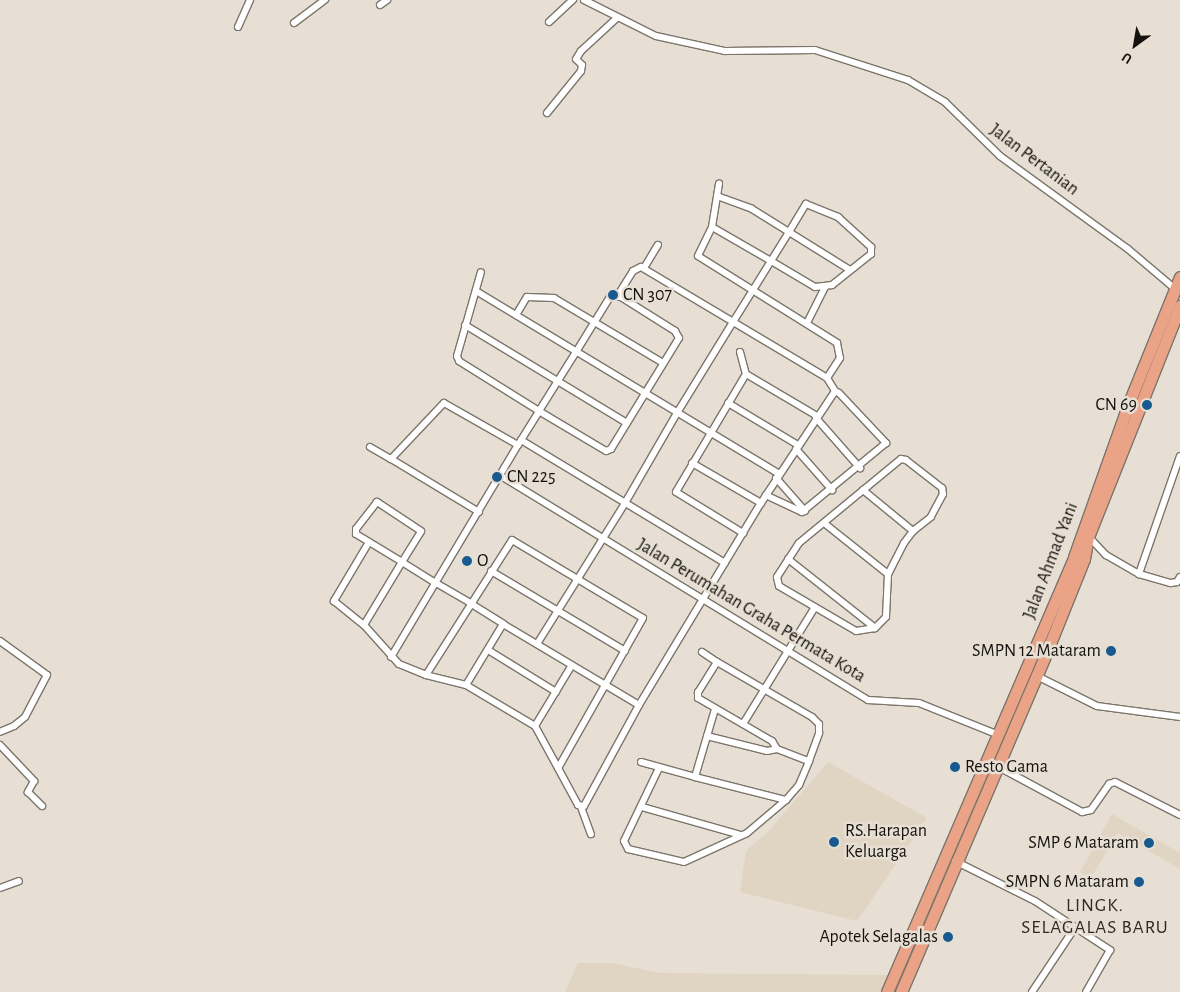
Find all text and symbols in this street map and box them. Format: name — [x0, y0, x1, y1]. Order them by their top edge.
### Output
north arrow — [1110, 20, 1160, 70]
text: U — [1120, 49, 1135, 66]
street label: Jalan Pertanian — [985, 119, 1083, 201]
place label: CN 307 — [623, 284, 672, 306]
marker: CN 307 — [607, 289, 619, 301]
place label: CN 69 — [1095, 394, 1137, 416]
marker: CN 69 — [1141, 399, 1153, 411]
place label: CN 225 — [507, 466, 556, 488]
marker: CN 225 — [491, 471, 503, 483]
street label: Jalan Ahmad Yani — [1019, 500, 1083, 622]
street label: Jalan Perumahan Graha Permata Kota — [633, 534, 869, 688]
place label: O — [477, 550, 488, 572]
marker: O — [461, 555, 473, 567]
place label: SMPN 12 Mataram — [972, 640, 1101, 662]
marker: SMPN 12 Mataram — [1105, 645, 1117, 657]
place label: Resto Gama — [965, 756, 1048, 778]
marker: Resto Gama — [949, 761, 961, 773]
place label: RS.Harapan Keluarga — [845, 821, 927, 864]
place label: SMP 6 Mataram — [1028, 832, 1139, 854]
marker: RS.Harapan Keluarga — [827, 835, 841, 849]
marker: SMP 6 Mataram — [1143, 837, 1155, 849]
place label: SMPN 6 Mataram — [1006, 871, 1129, 893]
marker: SMPN 6 Mataram — [1133, 876, 1145, 888]
district label: LINGK. SELAGALAS BARU — [1020, 895, 1170, 939]
place label: Apotek Selagalas — [820, 926, 938, 948]
marker: Apotek Selagalas — [942, 931, 954, 943]

